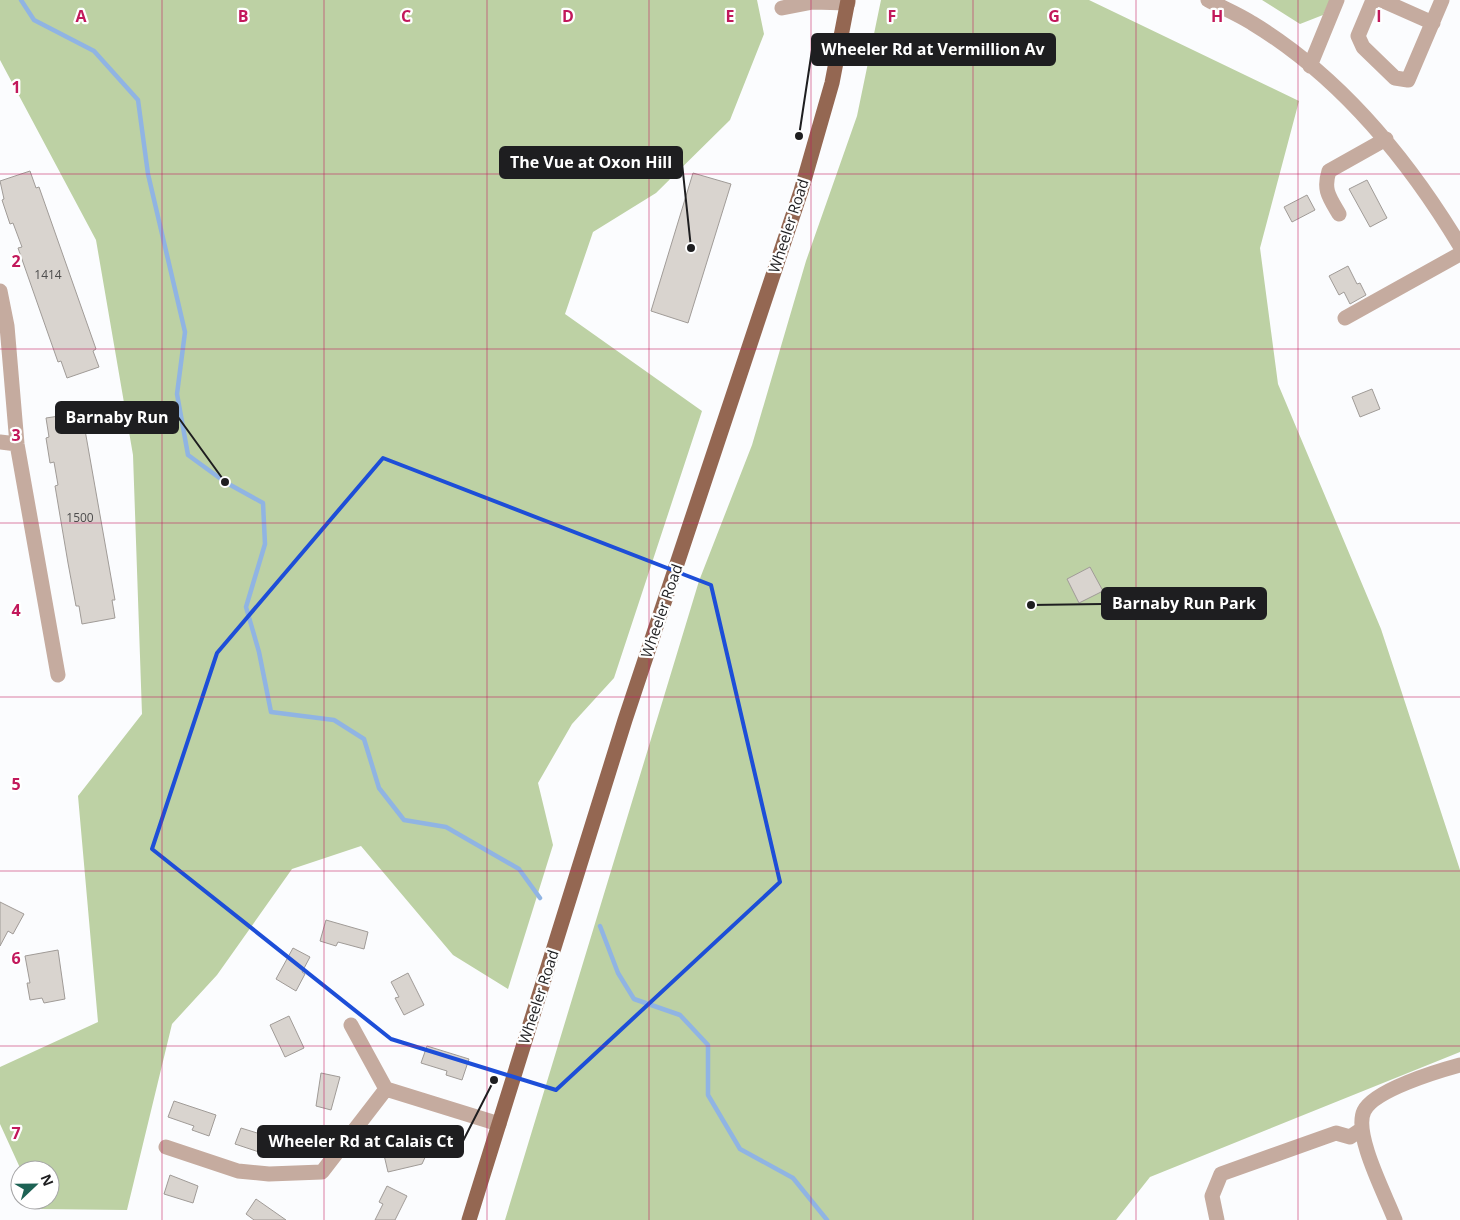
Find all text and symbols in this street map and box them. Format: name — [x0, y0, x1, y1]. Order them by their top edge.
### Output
text: A — [75, 5, 87, 27]
text: B — [238, 5, 248, 27]
text: C — [401, 5, 411, 27]
text: D — [562, 5, 574, 27]
text: E — [726, 5, 735, 27]
text: F — [888, 5, 896, 27]
text: G — [1048, 5, 1060, 27]
text: H — [1211, 5, 1223, 27]
text: I — [1376, 5, 1382, 27]
callout: Wheeler Rd at Vermillion Av — [812, 34, 1055, 65]
text: Wheeler Rd at Vermillion Av — [821, 38, 1046, 60]
text: 1 — [11, 76, 21, 98]
callout: The Vue at Oxon Hill — [500, 147, 682, 178]
text: The Vue at Oxon Hill — [510, 151, 672, 173]
street label: Wheeler Road — [763, 176, 813, 275]
text: 2 — [11, 250, 21, 272]
house number: 1414 — [34, 266, 62, 283]
callout: Barnaby Run — [56, 402, 178, 433]
text: Barnaby Run — [66, 406, 168, 428]
text: 3 — [11, 424, 21, 446]
house number: 1500 — [66, 509, 94, 526]
street label: Wheeler Road — [636, 561, 686, 660]
callout: Barnaby Run Park — [1102, 588, 1266, 619]
text: Barnaby Run Park — [1112, 592, 1256, 614]
text: 4 — [11, 599, 21, 621]
text: 5 — [11, 773, 21, 795]
text: 6 — [11, 947, 21, 969]
street label: Wheeler Road — [513, 947, 563, 1046]
text: 7 — [11, 1122, 21, 1144]
callout: Wheeler Rd at Calais Ct — [258, 1126, 463, 1157]
text: Wheeler Rd at Calais Ct — [269, 1130, 453, 1152]
north arrow — [10, 1160, 60, 1210]
text: N — [37, 1171, 58, 1189]

